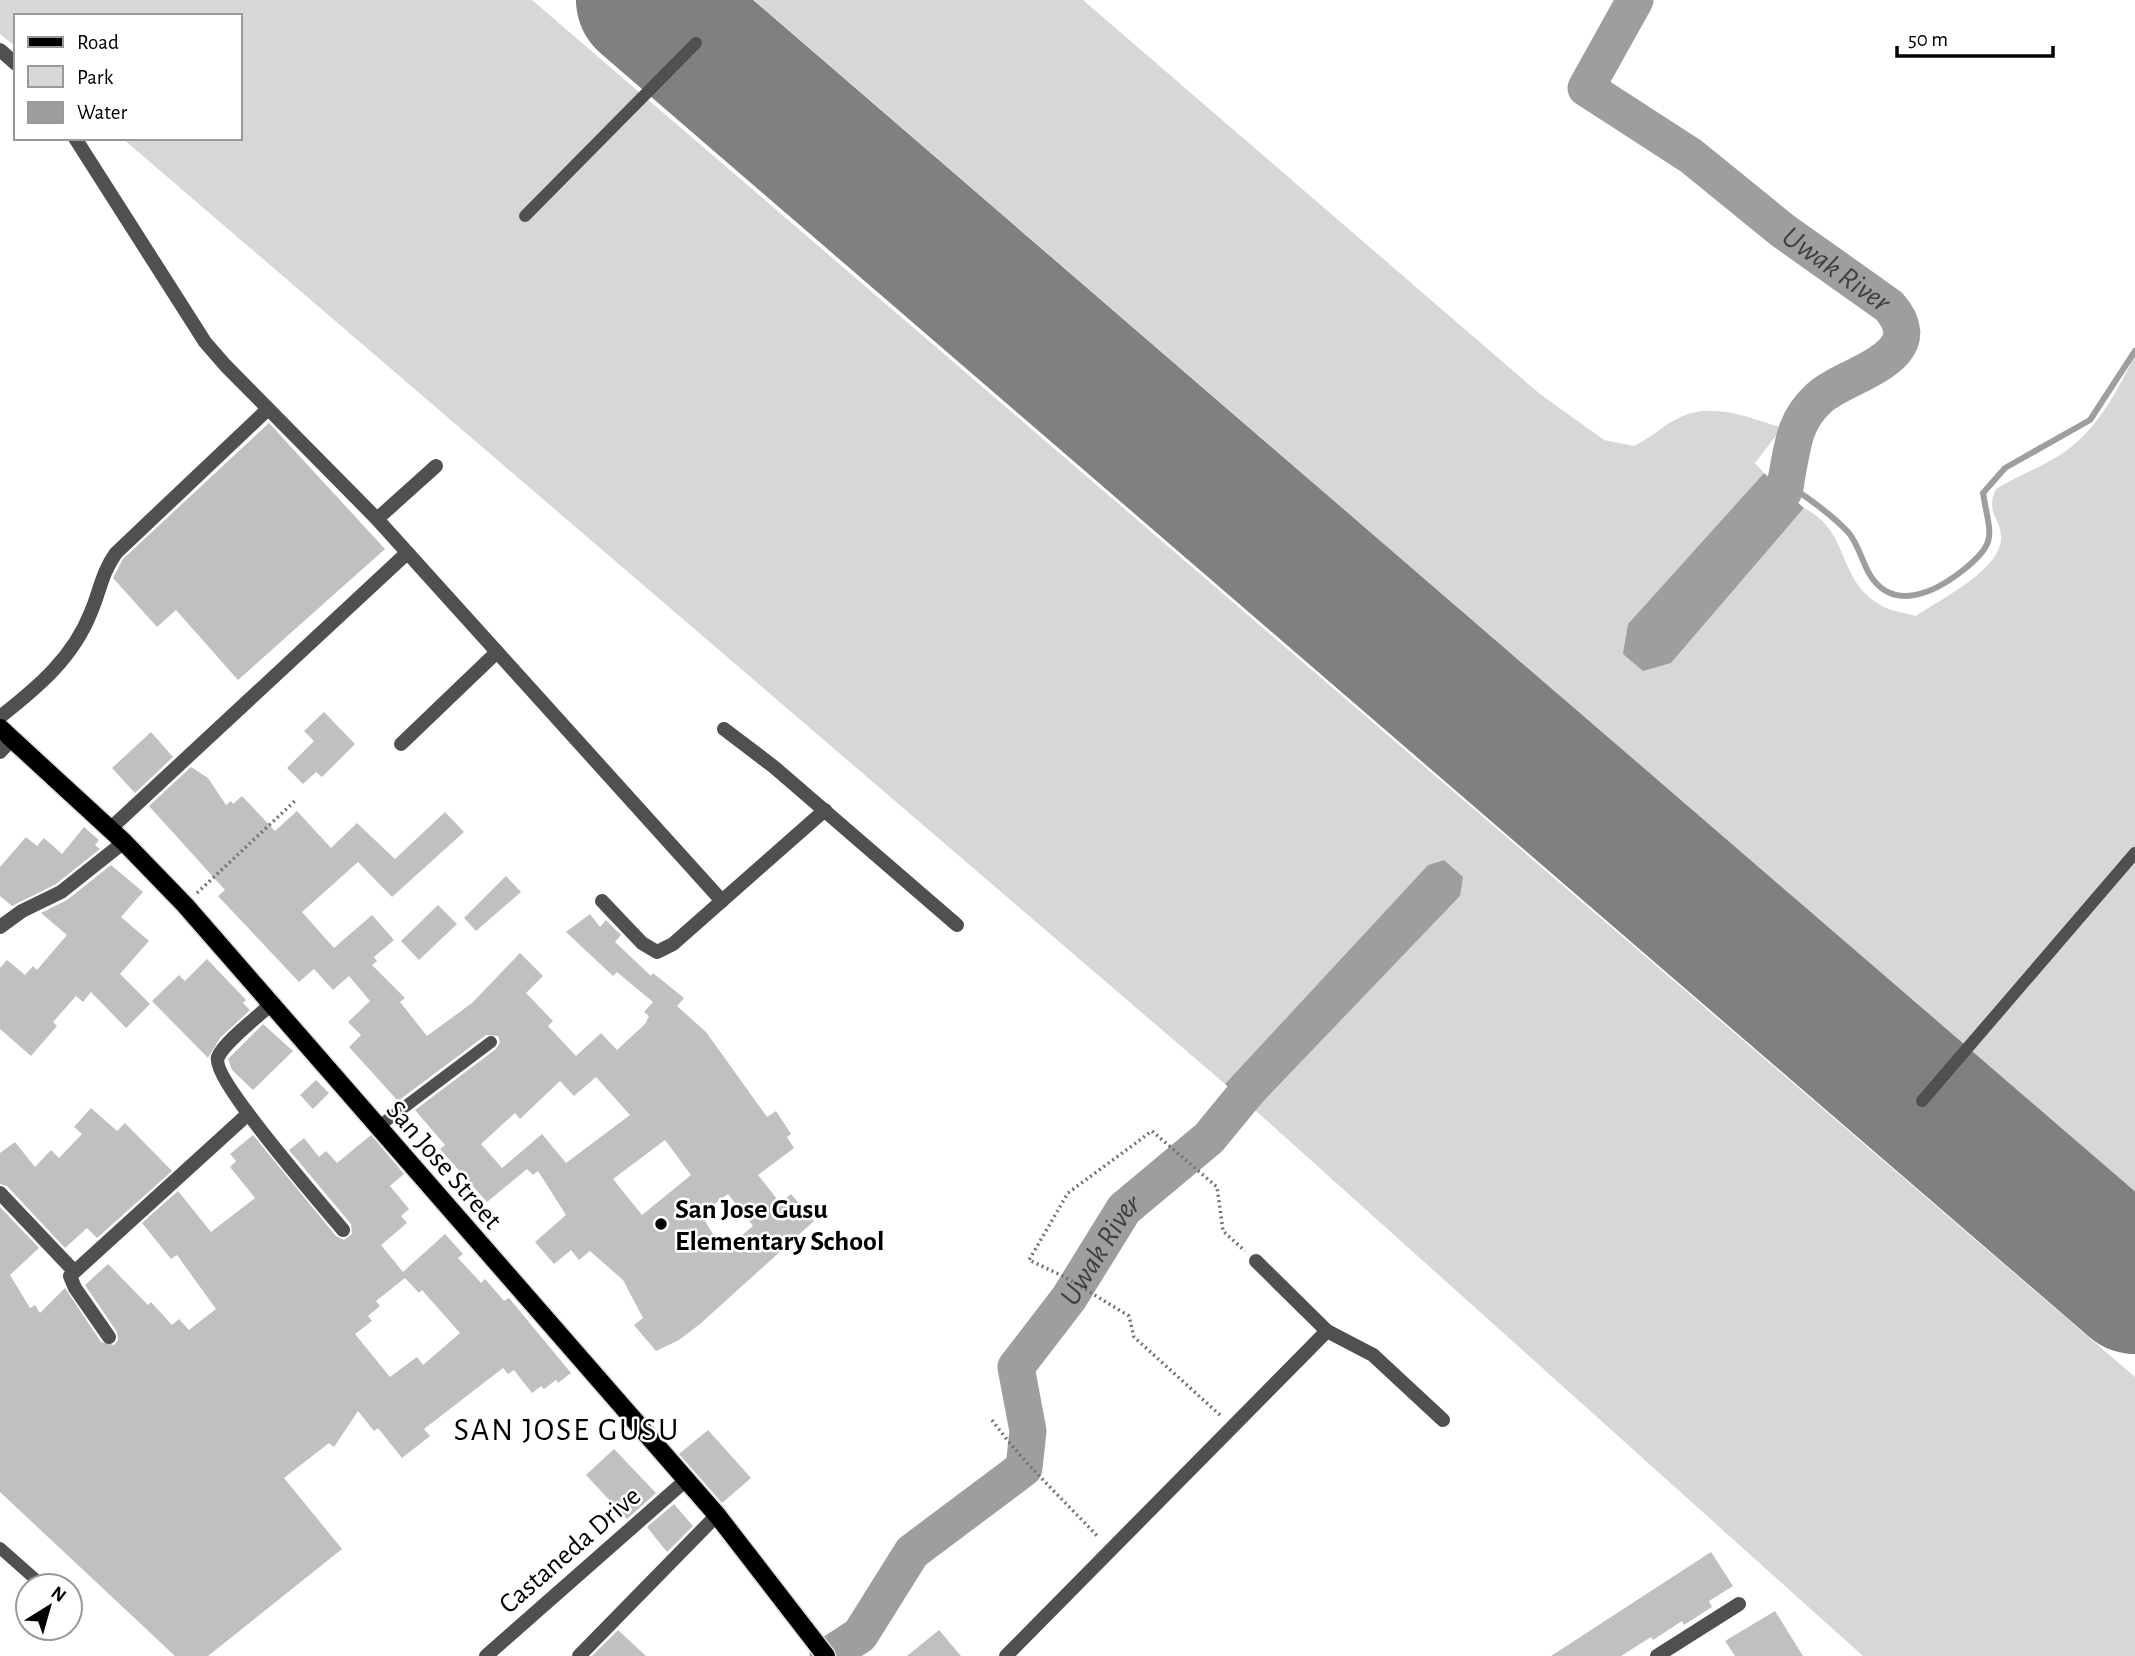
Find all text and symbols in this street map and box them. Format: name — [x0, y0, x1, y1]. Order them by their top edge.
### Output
legend — [14, 14, 242, 140]
scale bar — [1897, 14, 2053, 58]
text: 50 m — [1908, 29, 1948, 50]
text: Road — [77, 32, 119, 53]
text: Park — [77, 67, 114, 88]
text: Water — [77, 102, 127, 123]
water label: Uwak River — [1776, 221, 1897, 319]
street label: San Jose Street — [380, 1096, 507, 1235]
water label: Uwak River — [1055, 1188, 1147, 1311]
place label: San Jose Gusu Elementary School — [675, 1196, 884, 1256]
marker: San Jose Gusu Elementary School — [653, 1216, 669, 1232]
district label: SAN JOSE GUSU — [454, 1414, 680, 1446]
street label: Castaneda Drive — [494, 1482, 646, 1619]
north arrow — [14, 1572, 84, 1642]
text: N — [47, 1583, 69, 1606]

